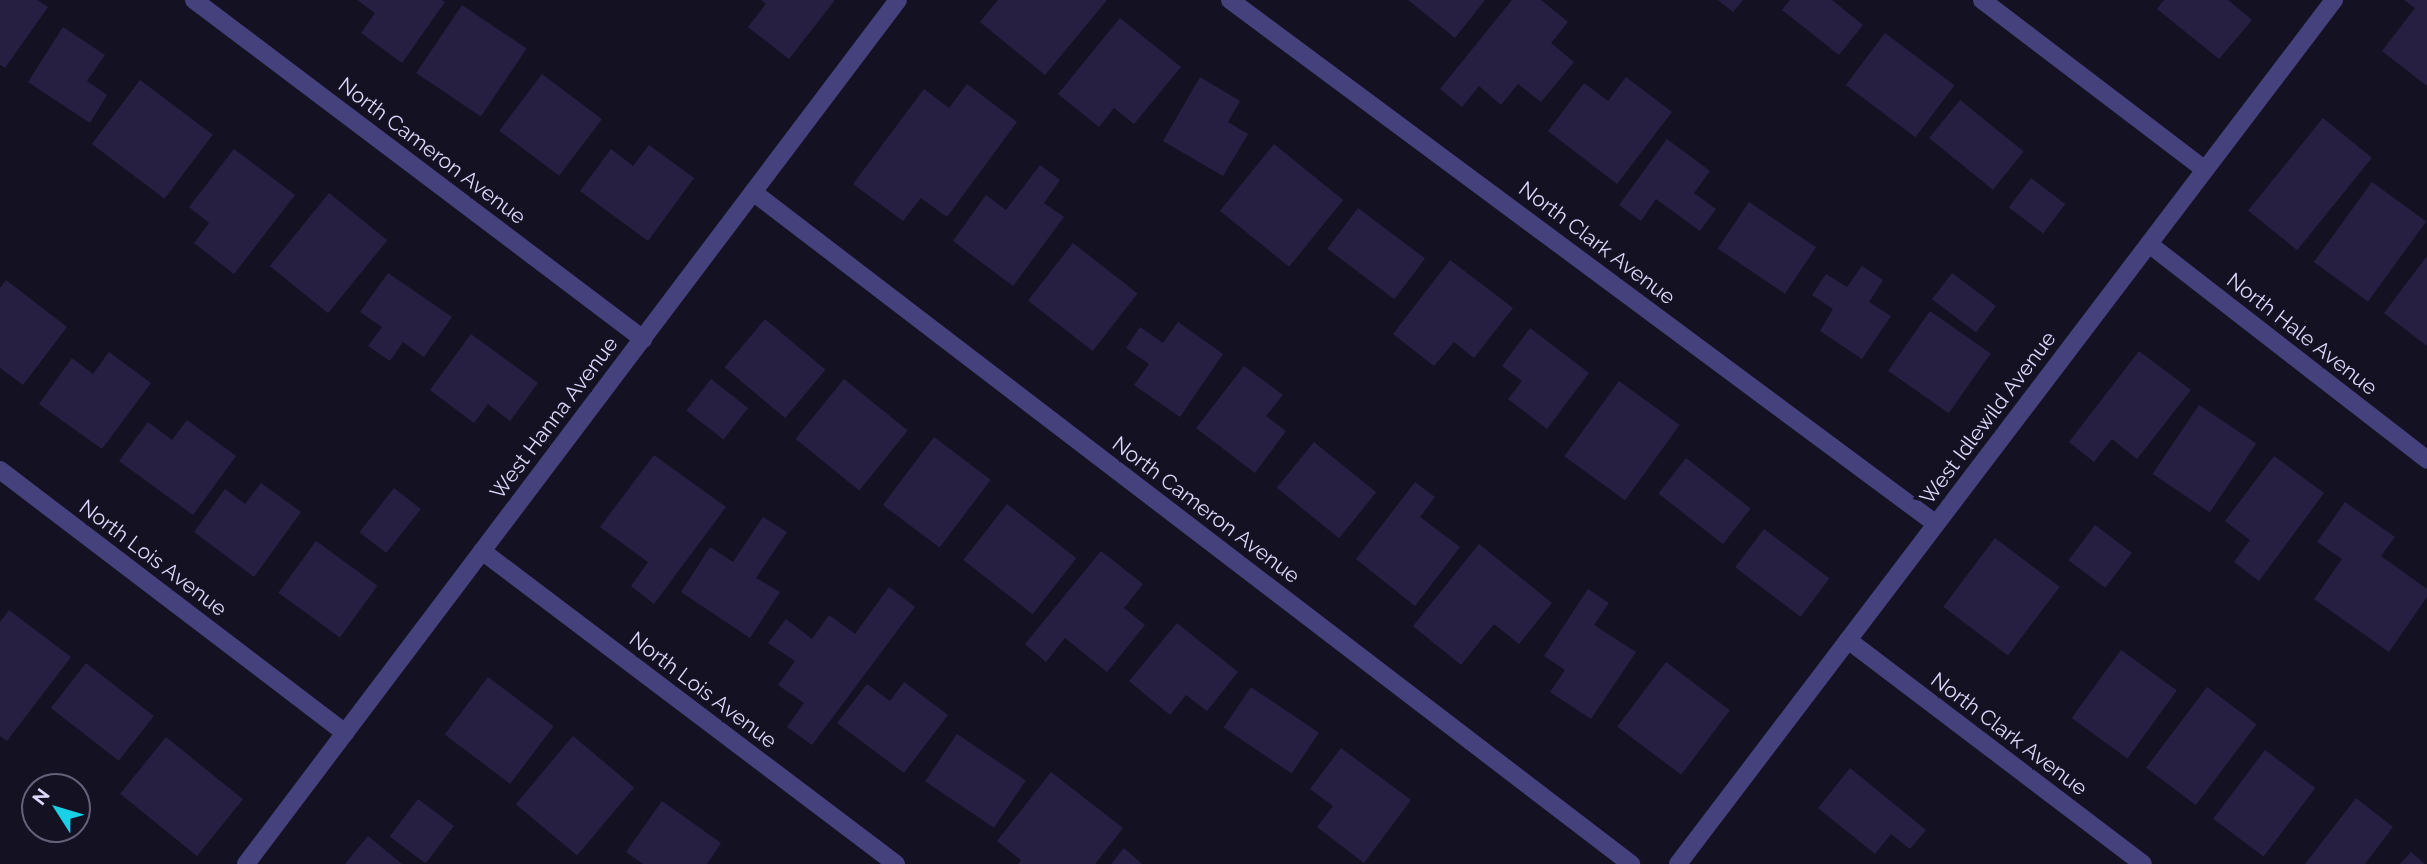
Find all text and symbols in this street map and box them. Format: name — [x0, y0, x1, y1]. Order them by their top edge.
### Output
street label: North Cameron Avenue — [333, 72, 531, 230]
street label: North Clark Avenue — [1514, 176, 1680, 310]
street label: North Hale Avenue — [2222, 267, 2382, 401]
street label: West Idlewild Avenue — [1915, 326, 2061, 510]
street label: West Hanna Avenue — [485, 332, 623, 504]
street label: North Cameron Avenue — [1107, 431, 1305, 589]
street label: North Lois Avenue — [74, 494, 232, 622]
street label: North Lois Avenue — [624, 626, 782, 754]
street label: North Clark Avenue — [1926, 667, 2092, 801]
north arrow — [21, 773, 91, 843]
text: N — [28, 784, 54, 809]

